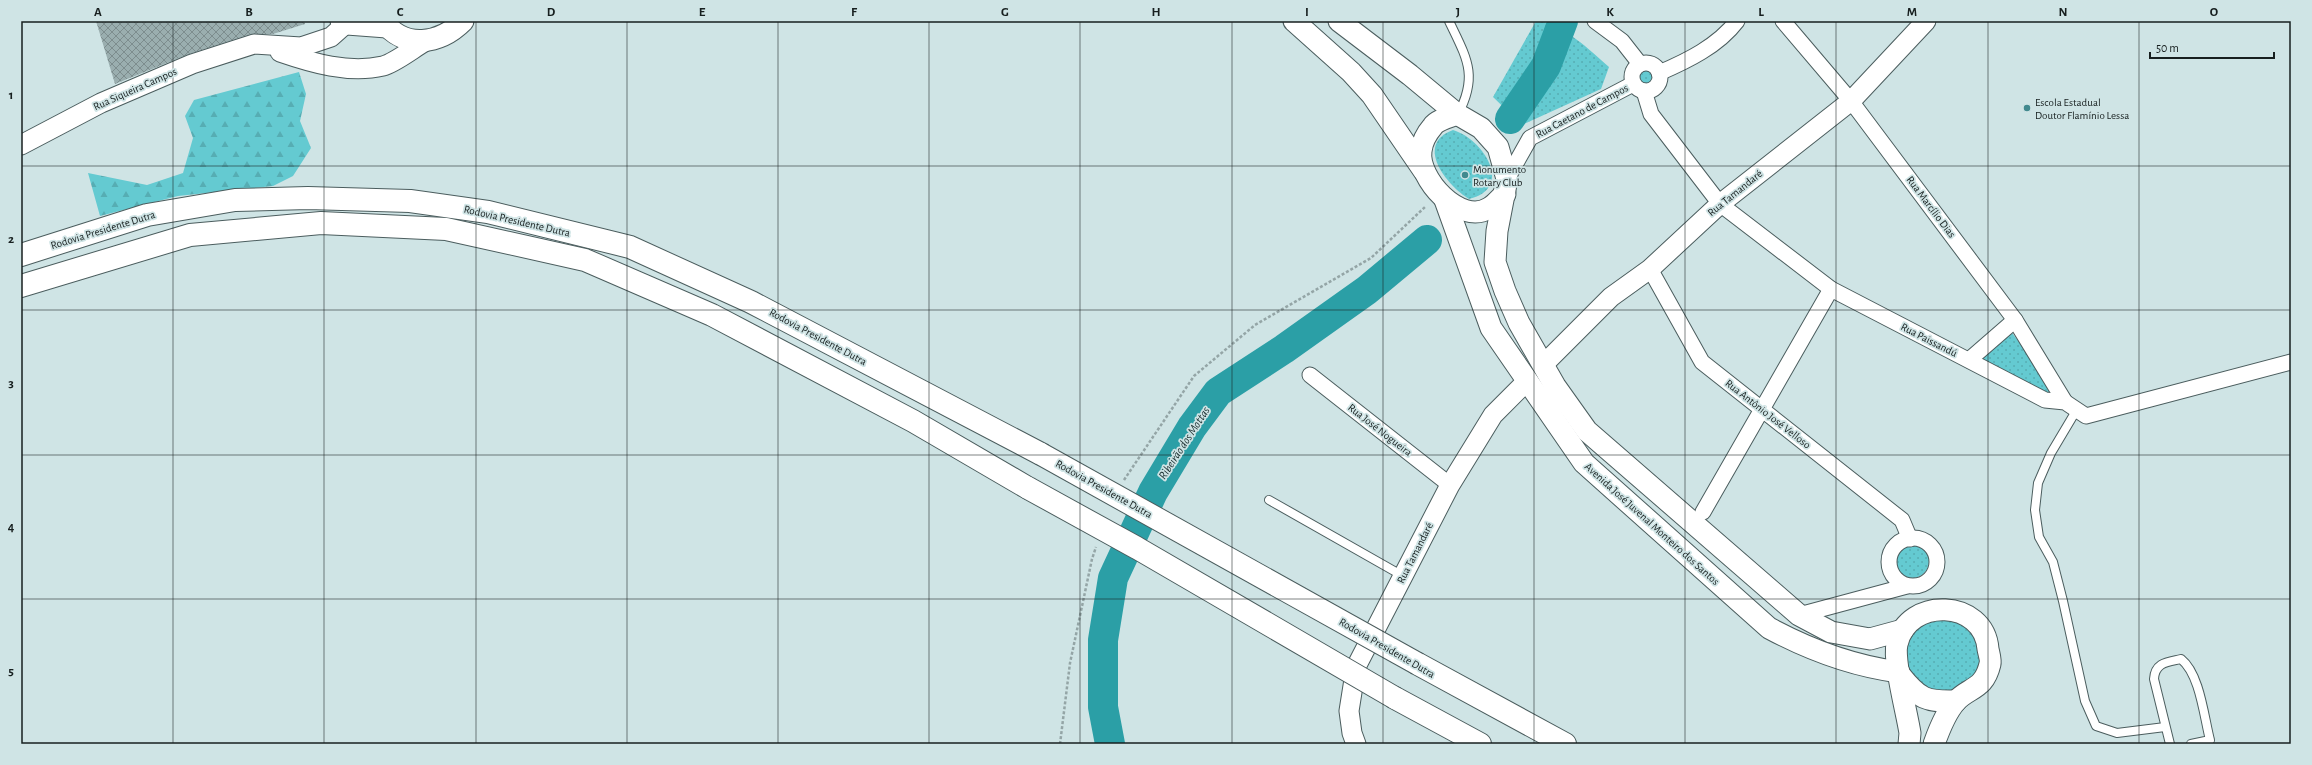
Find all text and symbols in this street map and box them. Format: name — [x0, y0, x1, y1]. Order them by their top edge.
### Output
text: A — [94, 6, 102, 19]
text: B — [245, 6, 253, 19]
text: C — [397, 6, 404, 19]
text: D — [547, 6, 556, 19]
text: E — [699, 6, 706, 19]
text: F — [851, 6, 858, 19]
text: G — [1001, 6, 1009, 19]
text: H — [1151, 6, 1161, 19]
text: I — [1305, 6, 1309, 19]
text: J — [1456, 6, 1460, 19]
text: K — [1606, 6, 1614, 19]
text: L — [1758, 6, 1764, 19]
text: M — [1907, 6, 1917, 19]
text: N — [2058, 6, 2068, 19]
text: O — [2210, 6, 2219, 19]
scale bar — [2150, 34, 2274, 60]
text: 50 m — [2156, 42, 2179, 54]
street label: Rua Siqueira Campos — [92, 66, 178, 112]
street label: Rua Caetano de Campos — [1534, 82, 1630, 140]
text: 1 — [9, 89, 13, 102]
place label: Escola Estadual Doutor Flamínio Lessa — [2035, 97, 2129, 121]
marker: Escola Estadual Doutor Flamínio Lessa — [2022, 103, 2032, 113]
place label: Monumento Rotary Club — [1473, 164, 1526, 188]
street label: Rua Tamandaré — [1706, 168, 1764, 218]
marker: Monumento Rotary Club — [1460, 170, 1470, 180]
street label: Rua Marcílio Dias — [1904, 174, 1958, 240]
street label: Rodovia Presidente Dutra — [463, 203, 571, 239]
street label: Rodovia Presidente Dutra — [49, 209, 157, 251]
text: 2 — [8, 233, 14, 246]
street label: Rodovia Presidente Dutra — [767, 307, 869, 367]
street label: Rua Paissandú — [1899, 321, 1959, 359]
text: 3 — [8, 377, 14, 390]
street label: Rua Antônio José Velloso — [1723, 377, 1813, 451]
street label: Rua José Nogueira — [1346, 402, 1414, 458]
water label: Ribeirão dos Mottas — [1156, 405, 1212, 481]
street label: Rodovia Presidente Dutra — [1054, 458, 1154, 520]
street label: Avenida José Juvenal Monteiro dos Santos — [1583, 461, 1721, 587]
text: 4 — [8, 521, 15, 534]
street label: Rua Tamandaré — [1395, 521, 1435, 585]
street label: Rodovia Presidente Dutra — [1337, 616, 1437, 680]
text: 5 — [8, 665, 14, 678]

